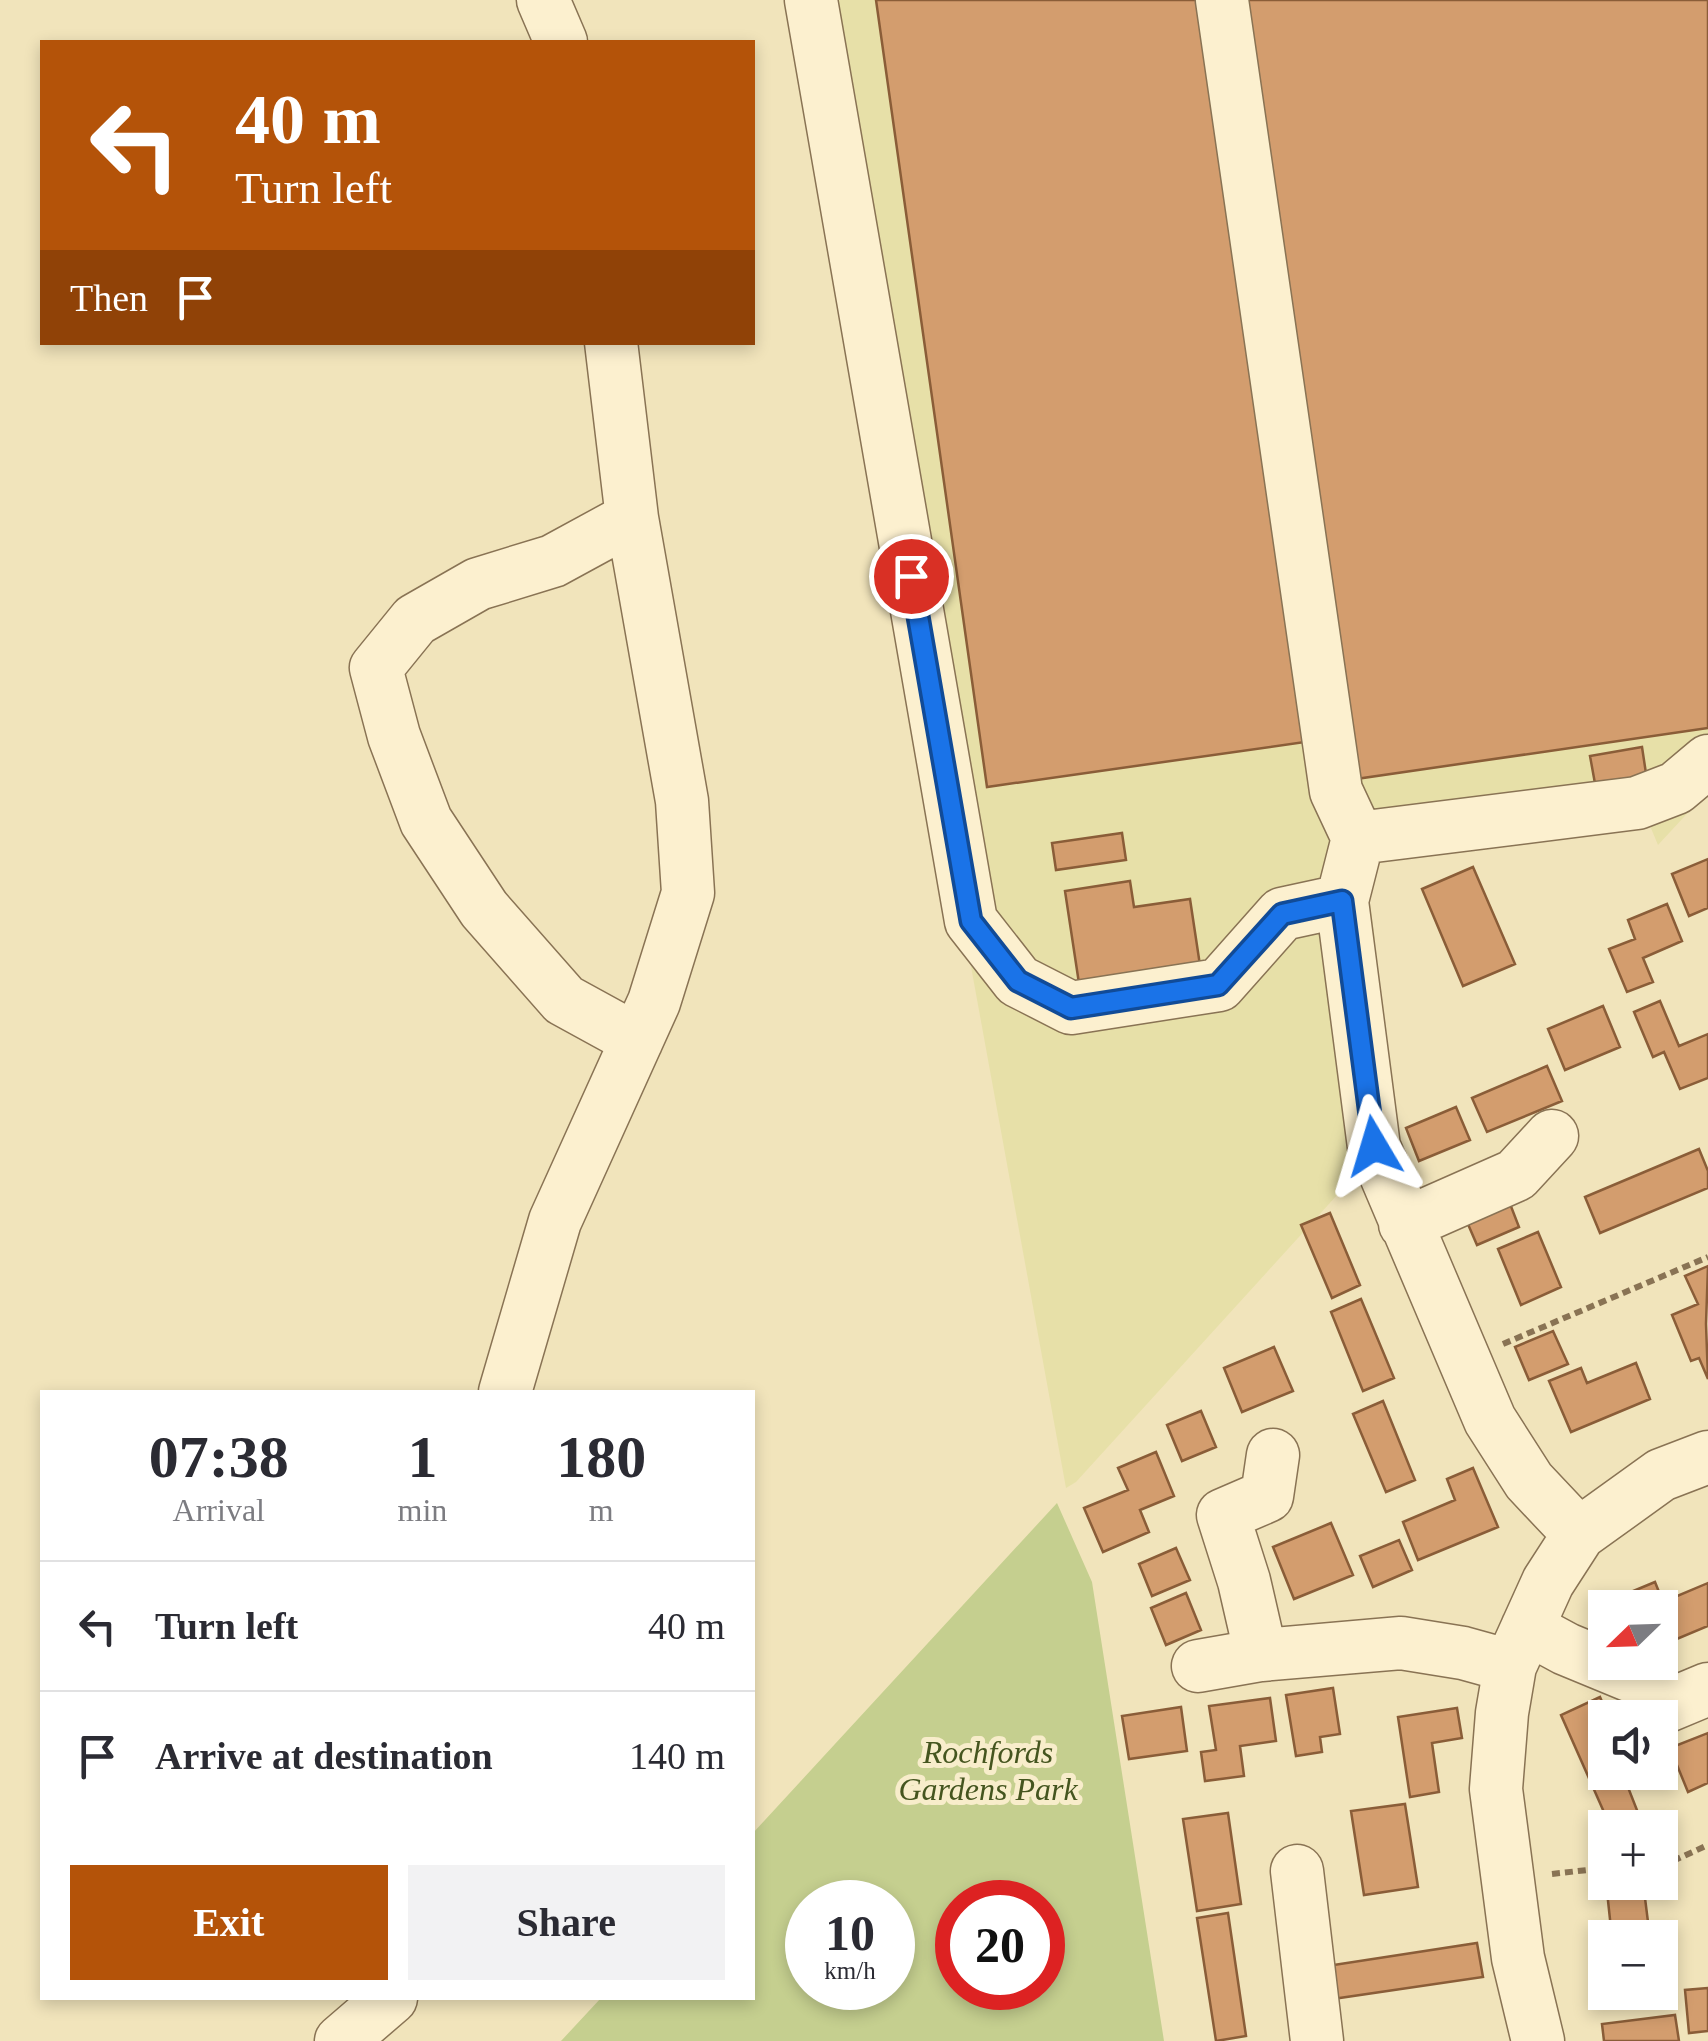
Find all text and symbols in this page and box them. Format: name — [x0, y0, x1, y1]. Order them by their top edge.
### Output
icon: left — [70, 80, 200, 210]
text: 40 m — [235, 81, 381, 158]
text: Turn left — [235, 163, 392, 213]
icon: arrive — [168, 270, 223, 325]
text: Then — [70, 277, 148, 319]
pin — [869, 534, 954, 619]
icon: arrive — [884, 549, 939, 604]
position arrow — [1322, 1094, 1426, 1198]
text: 07:38 — [149, 1424, 289, 1490]
text: 1 — [407, 1424, 437, 1490]
text: 180 — [556, 1424, 646, 1490]
text: Arrival — [173, 1492, 265, 1528]
text: min — [398, 1492, 447, 1528]
text: m — [589, 1492, 614, 1528]
north arrow — [1588, 1590, 1678, 1680]
map controls — [1588, 1590, 1678, 2010]
icon: left — [70, 1599, 125, 1654]
text: Turn left — [155, 1605, 298, 1647]
text: 40 m — [648, 1605, 725, 1647]
button: sound — [1588, 1700, 1678, 1790]
icon: arrive — [70, 1729, 125, 1784]
park label: Rochfords Gardens Park — [898, 1734, 1078, 1807]
text: Arrive at destination — [155, 1735, 493, 1777]
text: 140 m — [629, 1735, 725, 1777]
button: + — [1588, 1810, 1678, 1900]
button: Exit — [70, 1865, 388, 1980]
button: Share — [408, 1865, 725, 1980]
speed limit sign: 20 — [935, 1880, 1065, 2010]
text: 10 — [825, 1905, 875, 1961]
button: − — [1588, 1920, 1678, 2010]
text: km/h — [824, 1957, 876, 1984]

